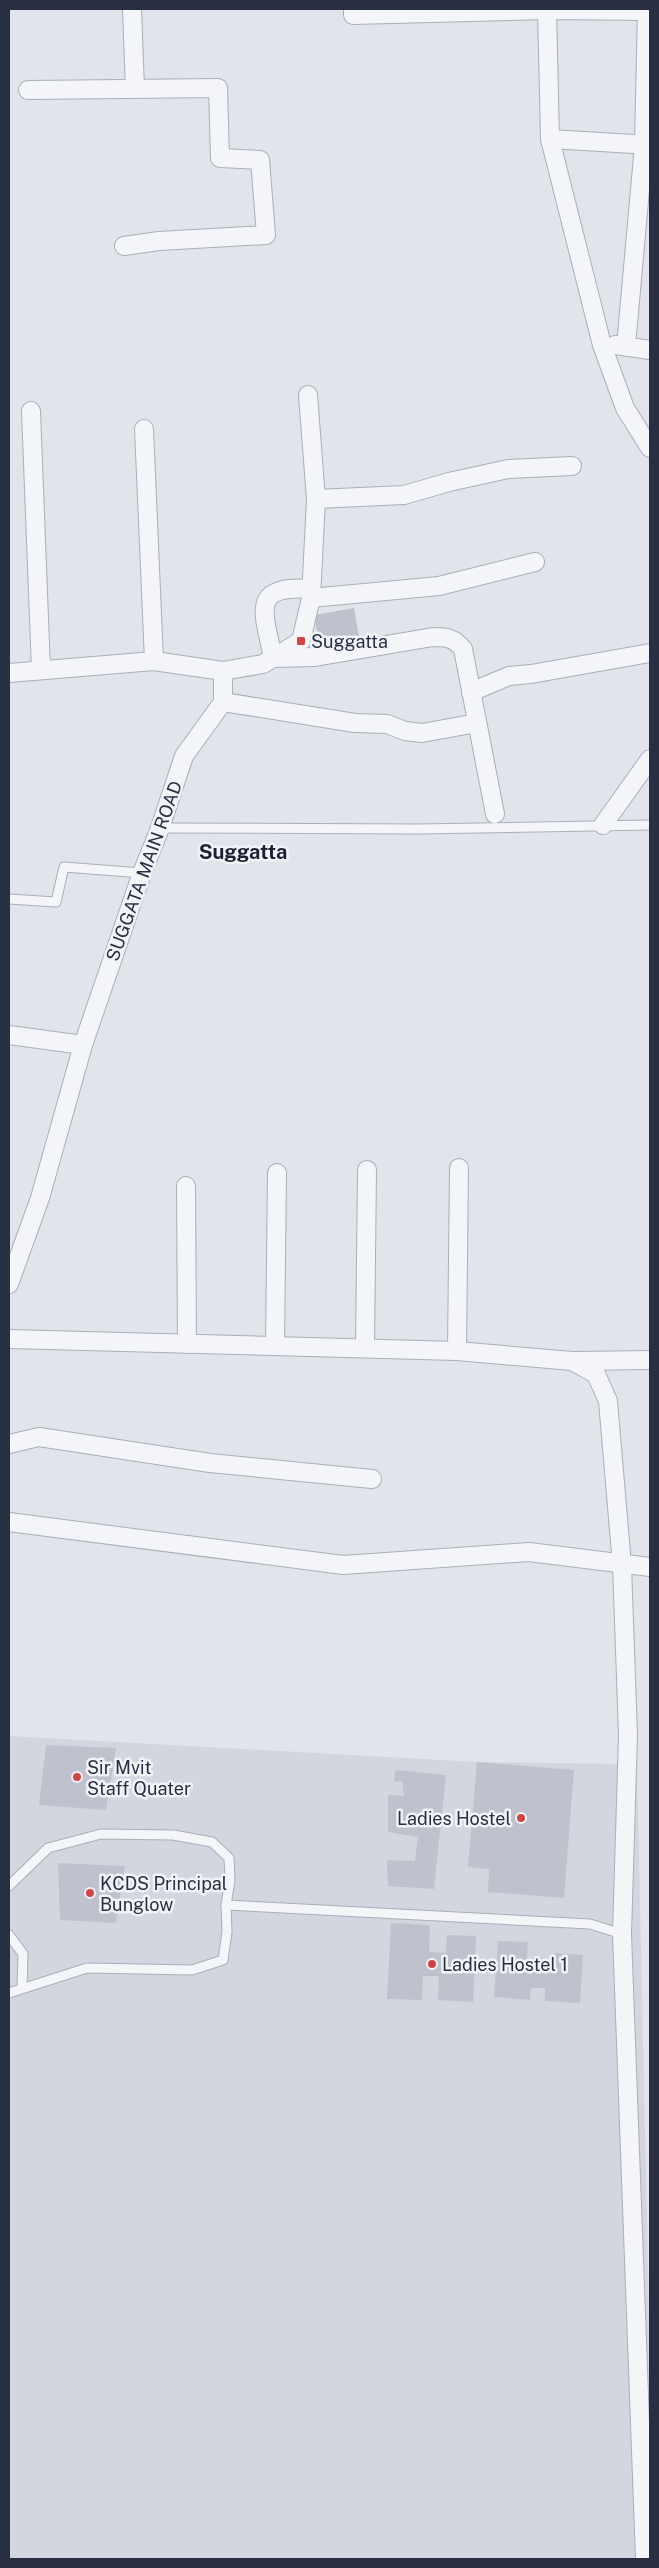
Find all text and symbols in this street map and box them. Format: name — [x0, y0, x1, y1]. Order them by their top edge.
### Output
place label: Suggatta — [311, 631, 388, 652]
marker: Suggatta — [295, 635, 307, 647]
street label: SUGGATA MAIN ROAD — [102, 778, 186, 964]
district label: Suggatta — [199, 840, 287, 864]
place label: Sir Mvit Staff Quater — [87, 1757, 191, 1799]
marker: Sir Mvit Staff Quater — [71, 1771, 83, 1783]
place label: Ladies Hostel — [397, 1808, 511, 1829]
marker: Ladies Hostel — [515, 1812, 527, 1824]
place label: KCDS Principal Bunglow — [100, 1873, 227, 1915]
marker: KCDS Principal Bunglow — [84, 1887, 96, 1899]
place label: Ladies Hostel 1 — [442, 1954, 568, 1975]
marker: Ladies Hostel 1 — [426, 1958, 438, 1970]

